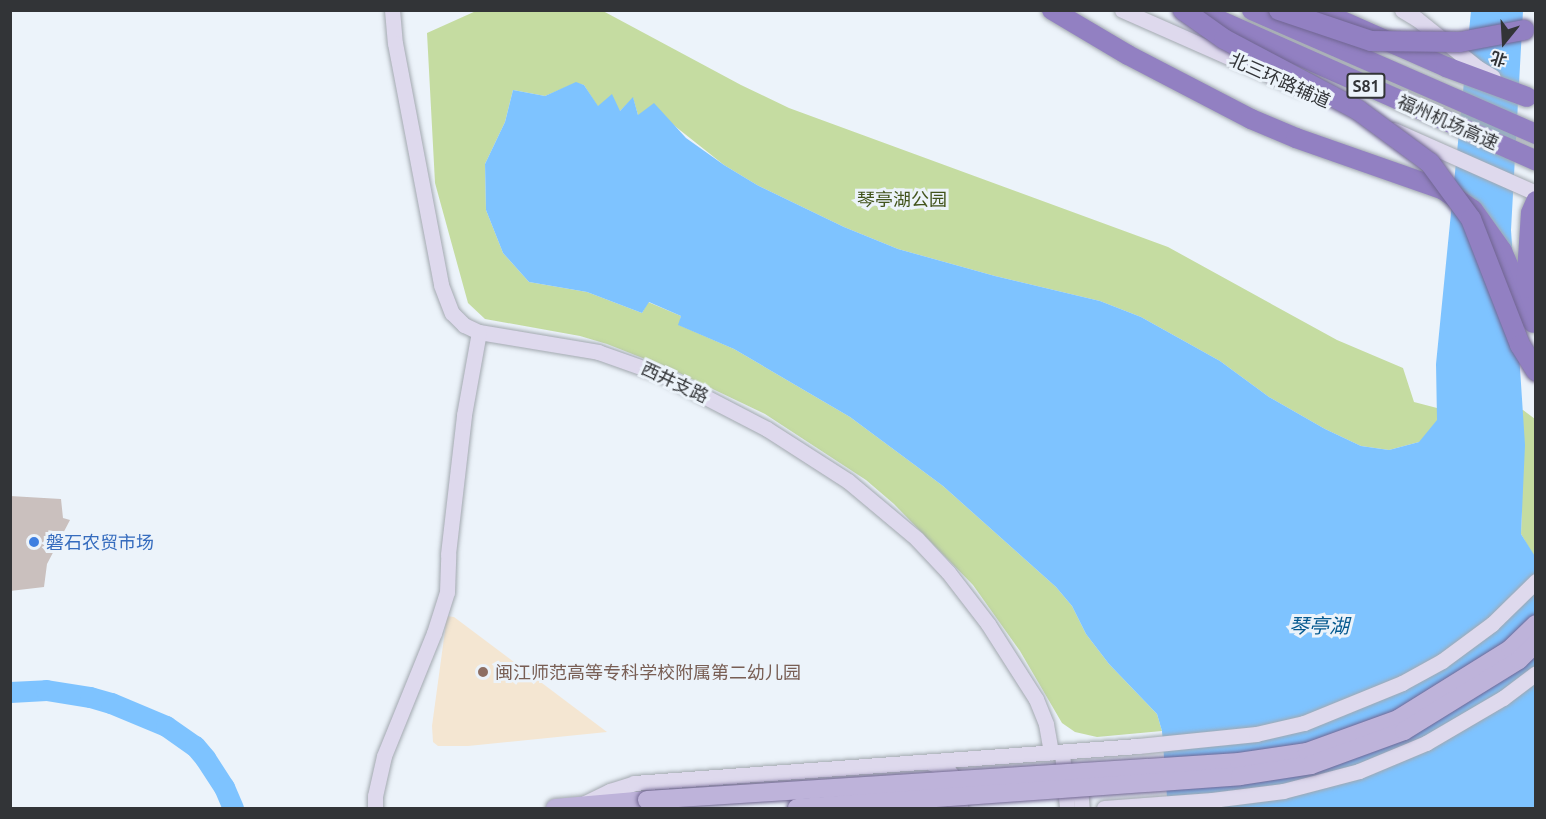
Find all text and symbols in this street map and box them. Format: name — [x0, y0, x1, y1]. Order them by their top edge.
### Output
north arrow — [1474, 12, 1534, 72]
street label: 北三环路辅道 — [1226, 48, 1334, 112]
text: 北 — [1488, 48, 1509, 70]
road number: S81 — [1345, 73, 1387, 99]
street label: 福州机场高速 — [1394, 90, 1502, 154]
park label: 琴亭湖公园 — [857, 188, 947, 210]
street label: 西井支路 — [638, 357, 712, 407]
place label: 磐石农贸市场 — [46, 531, 154, 553]
marker: 磐石农贸市场 — [27, 535, 41, 549]
water label: 琴亭湖 — [1289, 613, 1349, 637]
place label: 闽江师范高等专科学校附属第二幼儿园 — [495, 661, 801, 683]
marker: 闽江师范高等专科学校附属第二幼儿园 — [476, 665, 490, 679]

